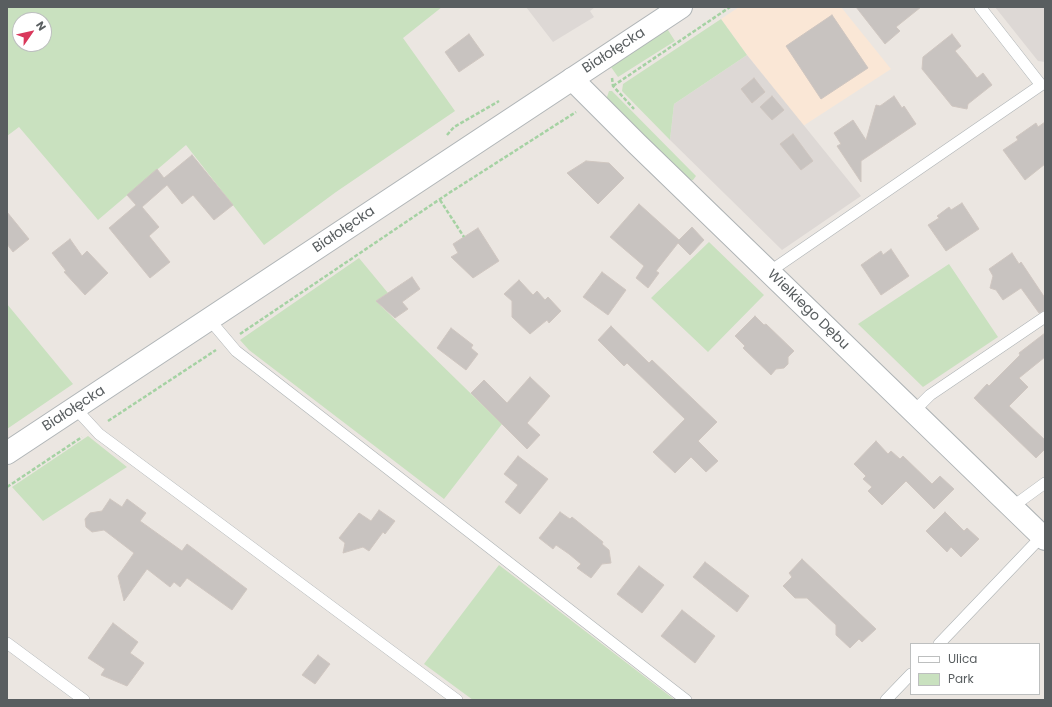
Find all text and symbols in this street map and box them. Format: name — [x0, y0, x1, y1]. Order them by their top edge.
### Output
north arrow — [12, 12, 52, 52]
text: N — [32, 18, 50, 34]
street label: Białołęcka — [580, 25, 648, 77]
street label: Białołęcka — [310, 203, 378, 257]
street label: Wielkiego Dębu — [763, 267, 853, 353]
street label: Białołęcka — [40, 383, 108, 435]
legend — [910, 643, 1040, 695]
text: Ulica — [948, 650, 977, 667]
text: Park — [948, 670, 974, 687]

